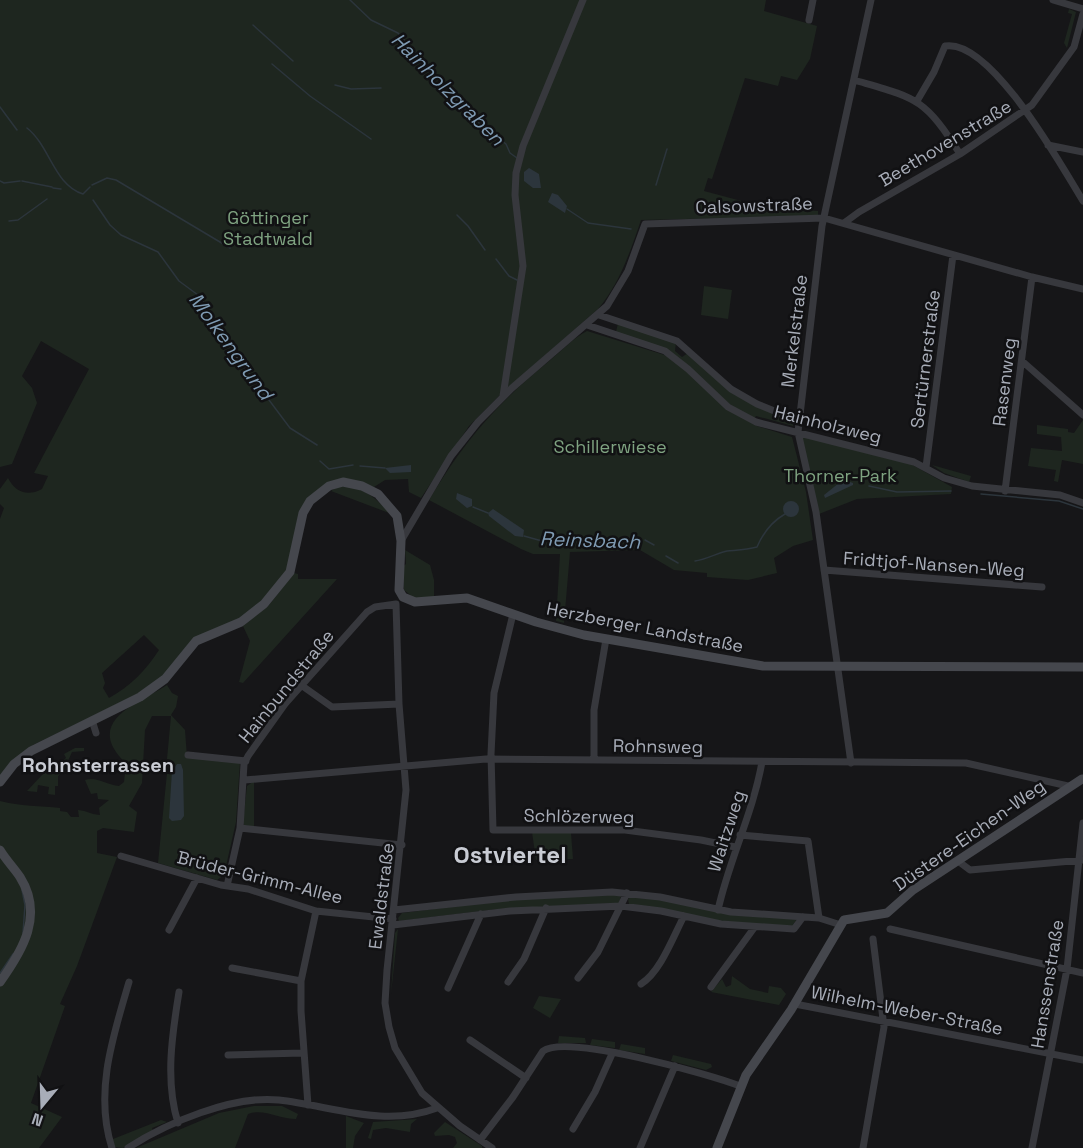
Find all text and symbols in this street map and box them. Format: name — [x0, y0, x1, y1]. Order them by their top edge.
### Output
water label: Hainholzgraben — [386, 27, 511, 152]
street label: Beethovenstraße — [875, 94, 1015, 192]
street label: Calsowstraße — [695, 191, 813, 219]
park label: Göttinger Stadtwald — [223, 206, 313, 250]
street label: Merkelstraße — [776, 273, 812, 389]
water label: Molkengrund — [183, 287, 280, 407]
street label: Sertürnerstraße — [905, 289, 945, 429]
street label: Rasenweg — [987, 336, 1021, 428]
street label: Hainholzweg — [772, 400, 884, 448]
park label: Schillerwiese — [553, 435, 667, 458]
park label: Thorner-Park — [783, 464, 897, 487]
water label: Reinsbach — [539, 525, 641, 555]
street label: Fridtjof-Nansen-Weg — [842, 546, 1026, 582]
street label: Herzberger Landstraße — [545, 597, 745, 657]
street label: Hainbundstraße — [233, 625, 339, 747]
street label: Rohnsweg — [613, 734, 703, 758]
district label: Rohnsterrassen — [22, 752, 174, 778]
street label: Düstere-Eichen-Weg — [889, 774, 1049, 896]
street label: Waitzweg — [702, 787, 750, 875]
street label: Schlözerweg — [523, 804, 635, 828]
district label: Ostviertel — [453, 839, 567, 870]
street label: Ewaldstraße — [363, 841, 399, 951]
street label: Brüder-Grimm-Allee — [175, 845, 345, 909]
street label: Hanssenstraße — [1025, 918, 1069, 1050]
street label: Wilhelm-Weber-Straße — [809, 980, 1005, 1040]
north arrow — [12, 1076, 72, 1136]
text: N — [29, 1108, 46, 1131]

